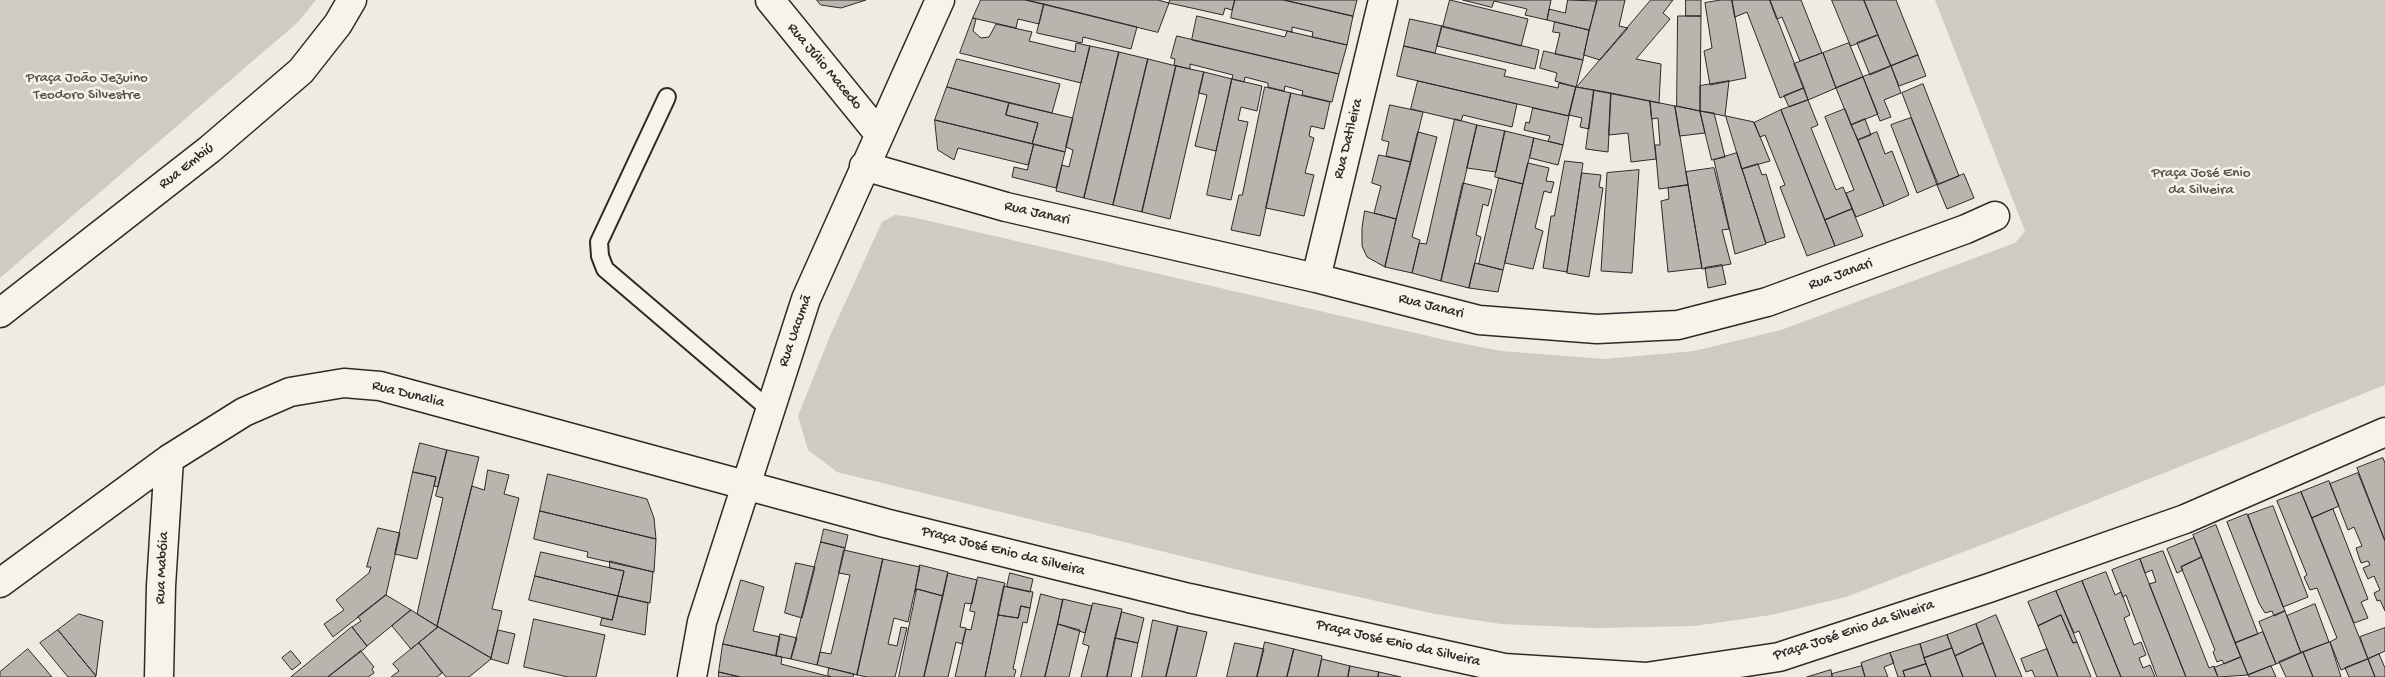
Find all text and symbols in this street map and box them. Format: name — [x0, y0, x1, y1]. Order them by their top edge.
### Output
street label: Rua Júlio Macedo — [782, 20, 866, 114]
park label: Praça João Jezuino Teodoro Silvestre — [26, 70, 148, 105]
street label: Rua Datileira — [1330, 97, 1368, 181]
street label: Rua Embiú — [156, 140, 218, 194]
park label: Praça José Enio da Silveira — [2152, 165, 2250, 200]
street label: Rua Janari — [1002, 198, 1072, 230]
street label: Rua Janari — [1806, 255, 1876, 295]
street label: Rua Janari — [1396, 290, 1466, 324]
street label: Rua Uacumã — [775, 293, 817, 369]
street label: Rua Dunalia — [370, 377, 446, 413]
street label: Praça José Enio da Silveira — [919, 523, 1087, 581]
street label: Rua Mabóia — [152, 531, 174, 605]
street label: Praça José Enio da Silveira — [1771, 596, 1937, 666]
street label: Praça José Enio da Silveira — [1314, 616, 1482, 672]

